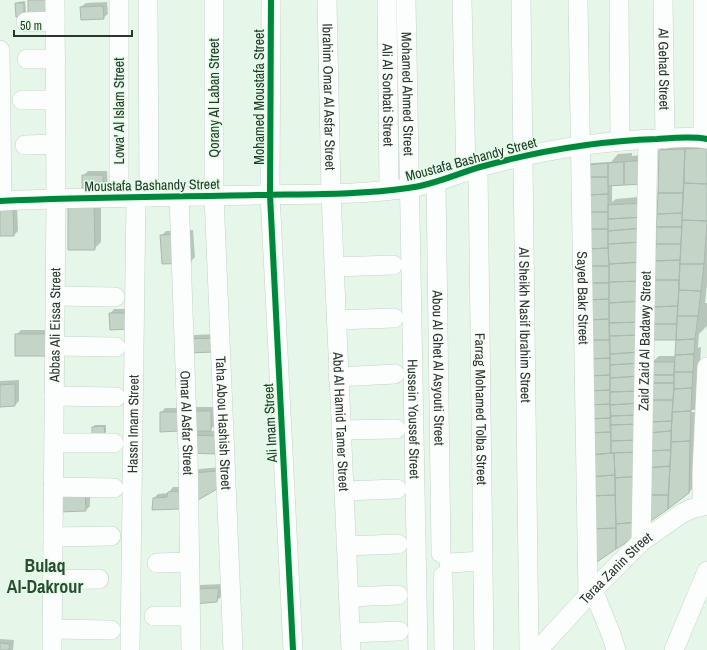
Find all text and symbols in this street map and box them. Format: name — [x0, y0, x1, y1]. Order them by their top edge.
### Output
scale bar — [14, 12, 132, 38]
text: 50 m — [20, 18, 42, 34]
street label: Ibrahim Omar Al Asfar Street — [318, 23, 340, 171]
street label: Al Gehad Street — [654, 27, 674, 110]
street label: Mohamed Moustafa Street — [250, 29, 268, 165]
street label: Mohamed Ahmed Street — [398, 32, 418, 156]
street label: Qorany Al Laban Street — [205, 38, 223, 158]
street label: Ali Al Sonbati Street — [378, 42, 398, 147]
street label: Lowa' Al Islam Street — [110, 58, 128, 164]
street label: Moustafa Bashandy Street — [403, 133, 539, 185]
street label: Moustafa Bashandy Street — [84, 175, 220, 195]
street label: Al Sheikh Nasif Ibrahim Street — [515, 246, 535, 403]
street label: Sayed Bakr Street — [573, 251, 593, 345]
street label: Abbas Ali Eissa Street — [45, 268, 64, 383]
street label: Zaid Zaid Al Badawy Street — [634, 271, 655, 411]
street label: Abou Al Ghet Al Asyouti Street — [428, 289, 449, 446]
street label: Farrag Mohamed Tolba Street — [471, 333, 491, 485]
street label: Abd Al Hamid Tamer Street — [329, 351, 353, 492]
street label: Taha Abou Hashish Street — [212, 356, 235, 490]
street label: Hussein Youssef Street — [404, 359, 424, 479]
street label: Omar Al Asfar Street — [176, 370, 197, 475]
street label: Hassn Imam Street — [123, 375, 143, 473]
street label: Ali Imam Street — [259, 383, 281, 464]
street label: Teraa Zanin Street — [576, 528, 655, 608]
district label: Bulaq Al-Dakrour — [7, 553, 83, 599]

